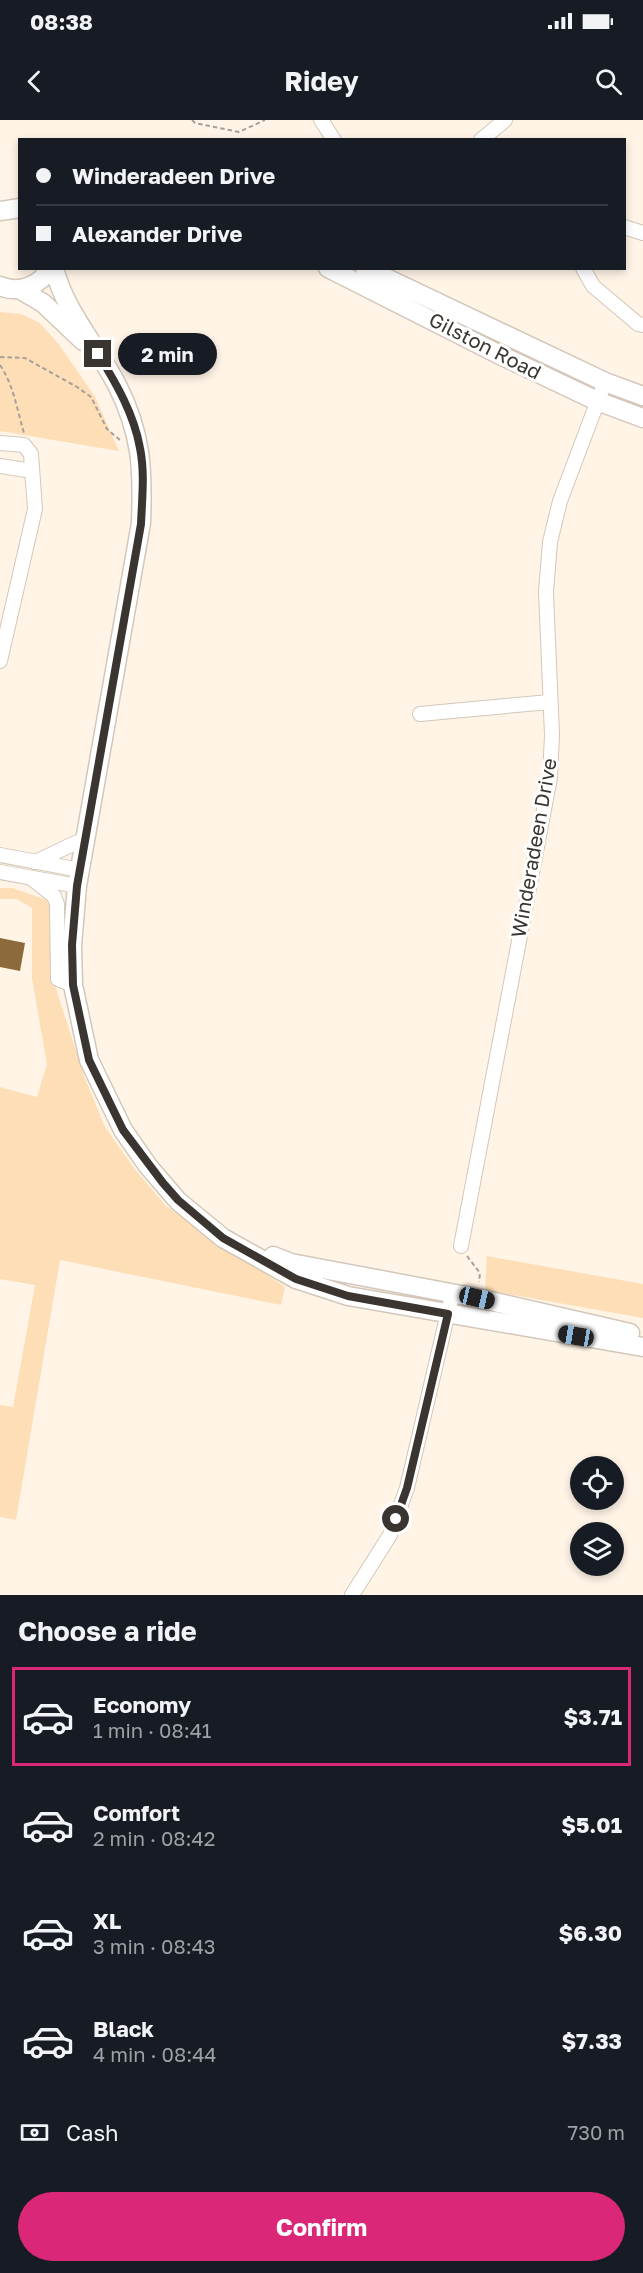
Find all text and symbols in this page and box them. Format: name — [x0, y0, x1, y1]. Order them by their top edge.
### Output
text: 08:38 — [30, 8, 93, 35]
icon: back — [18, 65, 51, 98]
text: Ridey — [284, 65, 359, 97]
icon: search — [592, 65, 625, 98]
text: Winderadeen Drive — [72, 162, 275, 189]
text: Alexander Drive — [72, 220, 242, 247]
street label: Gilston Road — [425, 307, 546, 384]
callout: 2 min — [119, 333, 218, 375]
route end — [84, 340, 111, 367]
text: 2 min — [141, 342, 194, 366]
street label: Winderadeen Drive — [505, 756, 561, 940]
car — [457, 1285, 497, 1311]
car — [557, 1324, 595, 1348]
map controls — [570, 1456, 624, 1576]
button: locate — [570, 1456, 624, 1510]
route start — [382, 1505, 409, 1532]
button: layers — [570, 1522, 624, 1576]
text: Choose a ride — [18, 1615, 197, 1647]
icon: car — [21, 1690, 75, 1744]
text: Economy — [93, 1691, 191, 1718]
text: $3.71 — [563, 1703, 622, 1730]
text: 1 min · 08:41 — [93, 1718, 212, 1742]
icon: car — [21, 1798, 75, 1852]
text: Comfort — [93, 1799, 180, 1826]
text: $5.01 — [561, 1811, 622, 1838]
text: 2 min · 08:42 — [93, 1826, 215, 1850]
icon: car — [21, 1906, 75, 1960]
text: XL — [93, 1907, 121, 1934]
text: $6.30 — [559, 1919, 622, 1946]
text: 3 min · 08:43 — [93, 1934, 216, 1958]
icon: car — [21, 2014, 75, 2068]
text: Black — [93, 2015, 154, 2042]
text: $7.33 — [561, 2027, 622, 2054]
text: 4 min · 08:44 — [93, 2042, 217, 2066]
icon: cash — [18, 2116, 51, 2149]
text: Cash — [66, 2119, 119, 2146]
text: 730 m — [568, 2120, 625, 2144]
button: Confirm — [18, 2192, 625, 2261]

